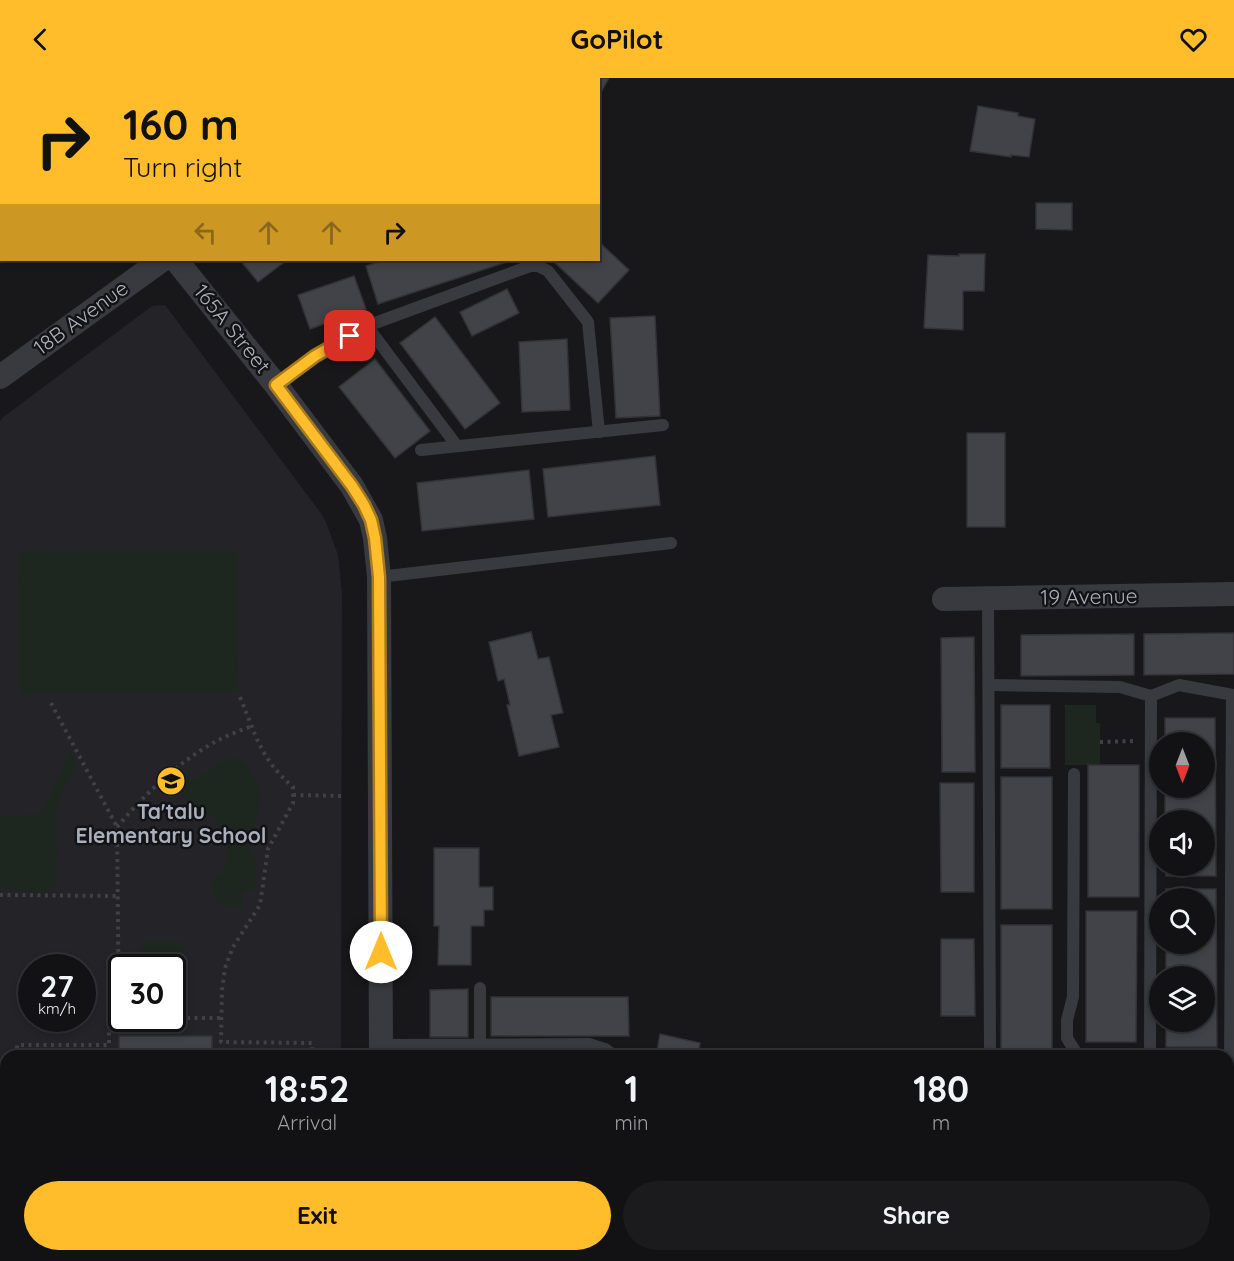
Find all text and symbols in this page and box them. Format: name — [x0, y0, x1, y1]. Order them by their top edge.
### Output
text: GoPilot — [570, 22, 664, 56]
icon: back — [24, 23, 57, 56]
icon: heart — [1177, 23, 1210, 56]
text: 160 m — [123, 98, 239, 151]
icon: right — [24, 102, 102, 180]
text: Turn right — [123, 150, 242, 184]
icon: left — [189, 216, 222, 249]
icon: ahead — [252, 216, 285, 249]
icon: ahead — [315, 216, 348, 249]
icon: right — [378, 216, 411, 249]
street label: 18B Avenue — [28, 274, 133, 360]
street label: 165A Street — [189, 279, 277, 378]
pin — [324, 310, 375, 361]
icon: arrive — [333, 319, 366, 352]
street label: 19 Avenue — [1040, 582, 1138, 610]
north arrow — [1149, 732, 1215, 798]
map controls — [1149, 732, 1215, 1032]
school or university icon: Ta'talu Elementary School — [155, 765, 187, 797]
place label: Ta'talu Elementary School — [76, 798, 266, 848]
button: sound — [1149, 810, 1215, 876]
button: search — [1149, 888, 1215, 954]
position arrow — [349, 920, 413, 984]
speed limit sign: 30 — [108, 954, 186, 1032]
button: layers — [1149, 966, 1215, 1032]
text: 27 — [40, 967, 74, 1005]
text: km/h — [38, 999, 76, 1018]
text: 18:52 — [265, 1066, 350, 1111]
text: 1 — [624, 1066, 638, 1111]
text: 180 — [913, 1066, 969, 1111]
text: Arrival — [277, 1110, 337, 1135]
text: min — [614, 1110, 649, 1135]
text: m — [932, 1110, 950, 1135]
button: Exit — [24, 1181, 611, 1250]
button: Share — [623, 1181, 1210, 1250]

